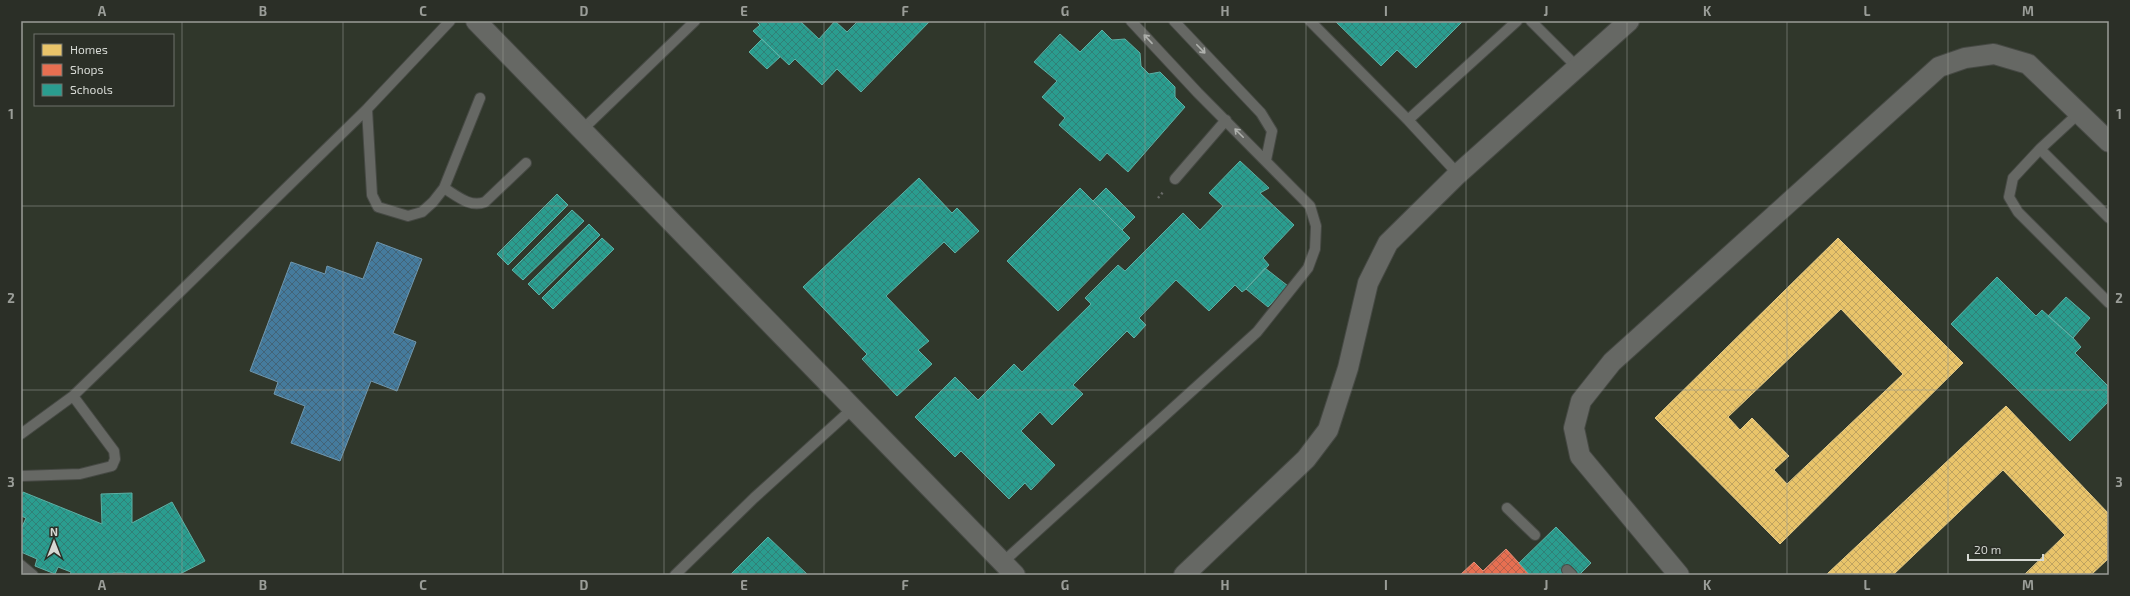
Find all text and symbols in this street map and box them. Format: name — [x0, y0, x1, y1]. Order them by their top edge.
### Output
text: A — [98, 3, 107, 19]
text: B — [259, 3, 267, 19]
text: C — [419, 3, 427, 19]
text: D — [580, 3, 589, 19]
text: E — [740, 3, 748, 19]
text: F — [901, 3, 909, 19]
text: G — [1061, 3, 1069, 19]
text: H — [1221, 3, 1230, 19]
text: I — [1384, 3, 1388, 19]
text: J — [1544, 3, 1548, 19]
text: K — [1703, 3, 1712, 19]
text: L — [1864, 3, 1871, 19]
text: M — [2022, 3, 2034, 19]
legend — [34, 34, 174, 106]
one-way arrow — [1143, 34, 1153, 44]
text: Homes — [70, 42, 108, 56]
one-way arrow — [1196, 44, 1206, 54]
text: Shops — [70, 62, 104, 76]
text: Schools — [70, 82, 113, 96]
text: 1 — [8, 106, 14, 122]
text: 1 — [2116, 106, 2122, 122]
one-way arrow — [1234, 128, 1244, 138]
text: 2 — [7, 290, 15, 306]
text: 2 — [2115, 290, 2123, 306]
text: 3 — [7, 474, 15, 490]
text: 3 — [2115, 474, 2123, 490]
north arrow — [34, 522, 74, 562]
text: N — [50, 525, 58, 538]
scale bar — [1968, 536, 2043, 562]
text: 20 m — [1974, 542, 2001, 556]
text: A — [98, 577, 107, 593]
text: B — [259, 577, 267, 593]
text: C — [419, 577, 427, 593]
text: D — [580, 577, 589, 593]
text: E — [740, 577, 748, 593]
text: F — [901, 577, 909, 593]
text: G — [1061, 577, 1069, 593]
text: H — [1221, 577, 1230, 593]
text: I — [1384, 577, 1388, 593]
text: J — [1544, 577, 1548, 593]
text: K — [1703, 577, 1712, 593]
text: L — [1864, 577, 1871, 593]
text: M — [2022, 577, 2034, 593]

